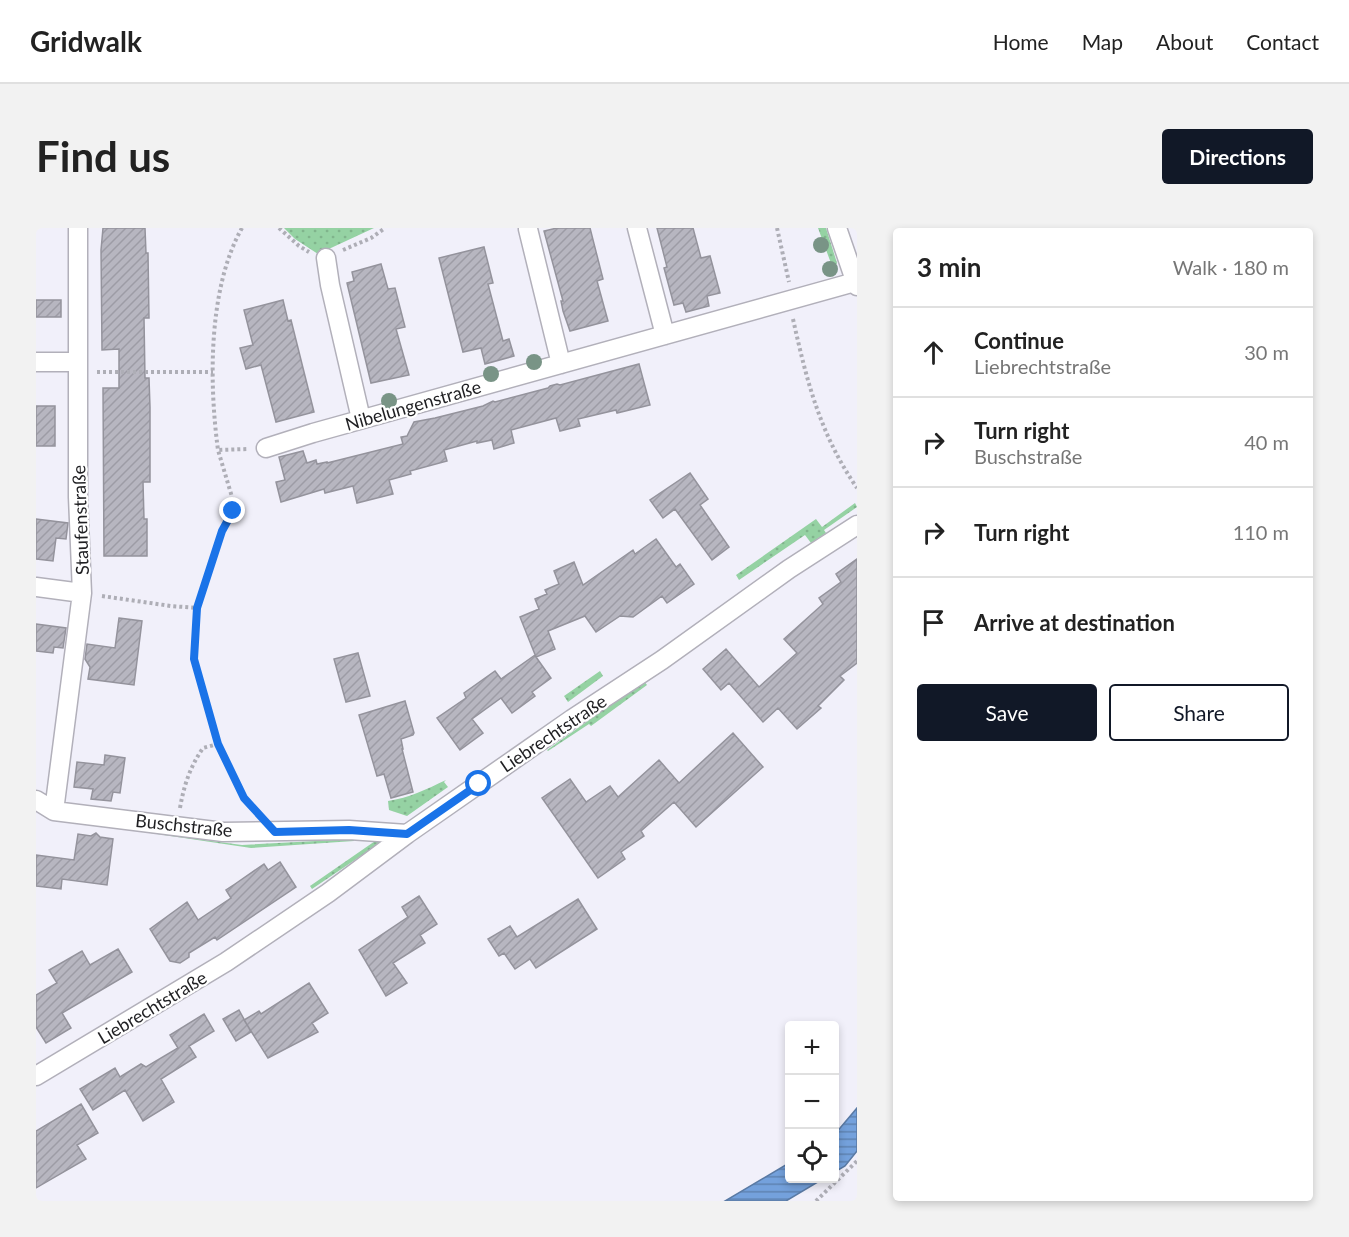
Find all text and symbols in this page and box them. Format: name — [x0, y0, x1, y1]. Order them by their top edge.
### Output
text: Gridwalk — [30, 24, 142, 58]
text: Home — [993, 29, 1049, 54]
text: Map — [1082, 29, 1123, 54]
text: About — [1156, 29, 1213, 54]
text: Contact — [1246, 29, 1319, 54]
button: Directions — [1162, 129, 1313, 184]
text: Find us — [36, 131, 170, 181]
text: 3 min — [917, 251, 981, 283]
text: Walk · 180 m — [1173, 255, 1289, 279]
text: Continue — [974, 327, 1064, 354]
icon: ahead — [917, 336, 950, 369]
text: 30 m — [1244, 340, 1289, 364]
text: Liebrechtstraße — [974, 354, 1111, 378]
street label: Nibelungenstraße — [343, 375, 483, 435]
text: Turn right — [974, 417, 1069, 444]
icon: right — [917, 426, 950, 459]
text: 40 m — [1244, 430, 1289, 454]
text: Buschstraße — [974, 444, 1082, 468]
street label: Staufenstraße — [67, 465, 93, 575]
route end — [219, 497, 245, 523]
icon: right — [917, 516, 950, 549]
text: Turn right — [974, 519, 1069, 546]
text: 110 m — [1233, 520, 1289, 544]
icon: arrive — [917, 606, 950, 639]
text: Arrive at destination — [974, 609, 1175, 636]
button: Save — [917, 684, 1097, 741]
button: Share — [1109, 684, 1289, 741]
street label: Liebrechtstraße — [496, 689, 610, 777]
route start — [465, 770, 491, 796]
street label: Buschstraße — [134, 809, 234, 841]
street label: Liebrechtstraße — [93, 966, 211, 1048]
map controls — [785, 1021, 839, 1183]
button: + — [785, 1021, 839, 1075]
button: − — [785, 1075, 839, 1129]
button: locate — [785, 1129, 839, 1183]

